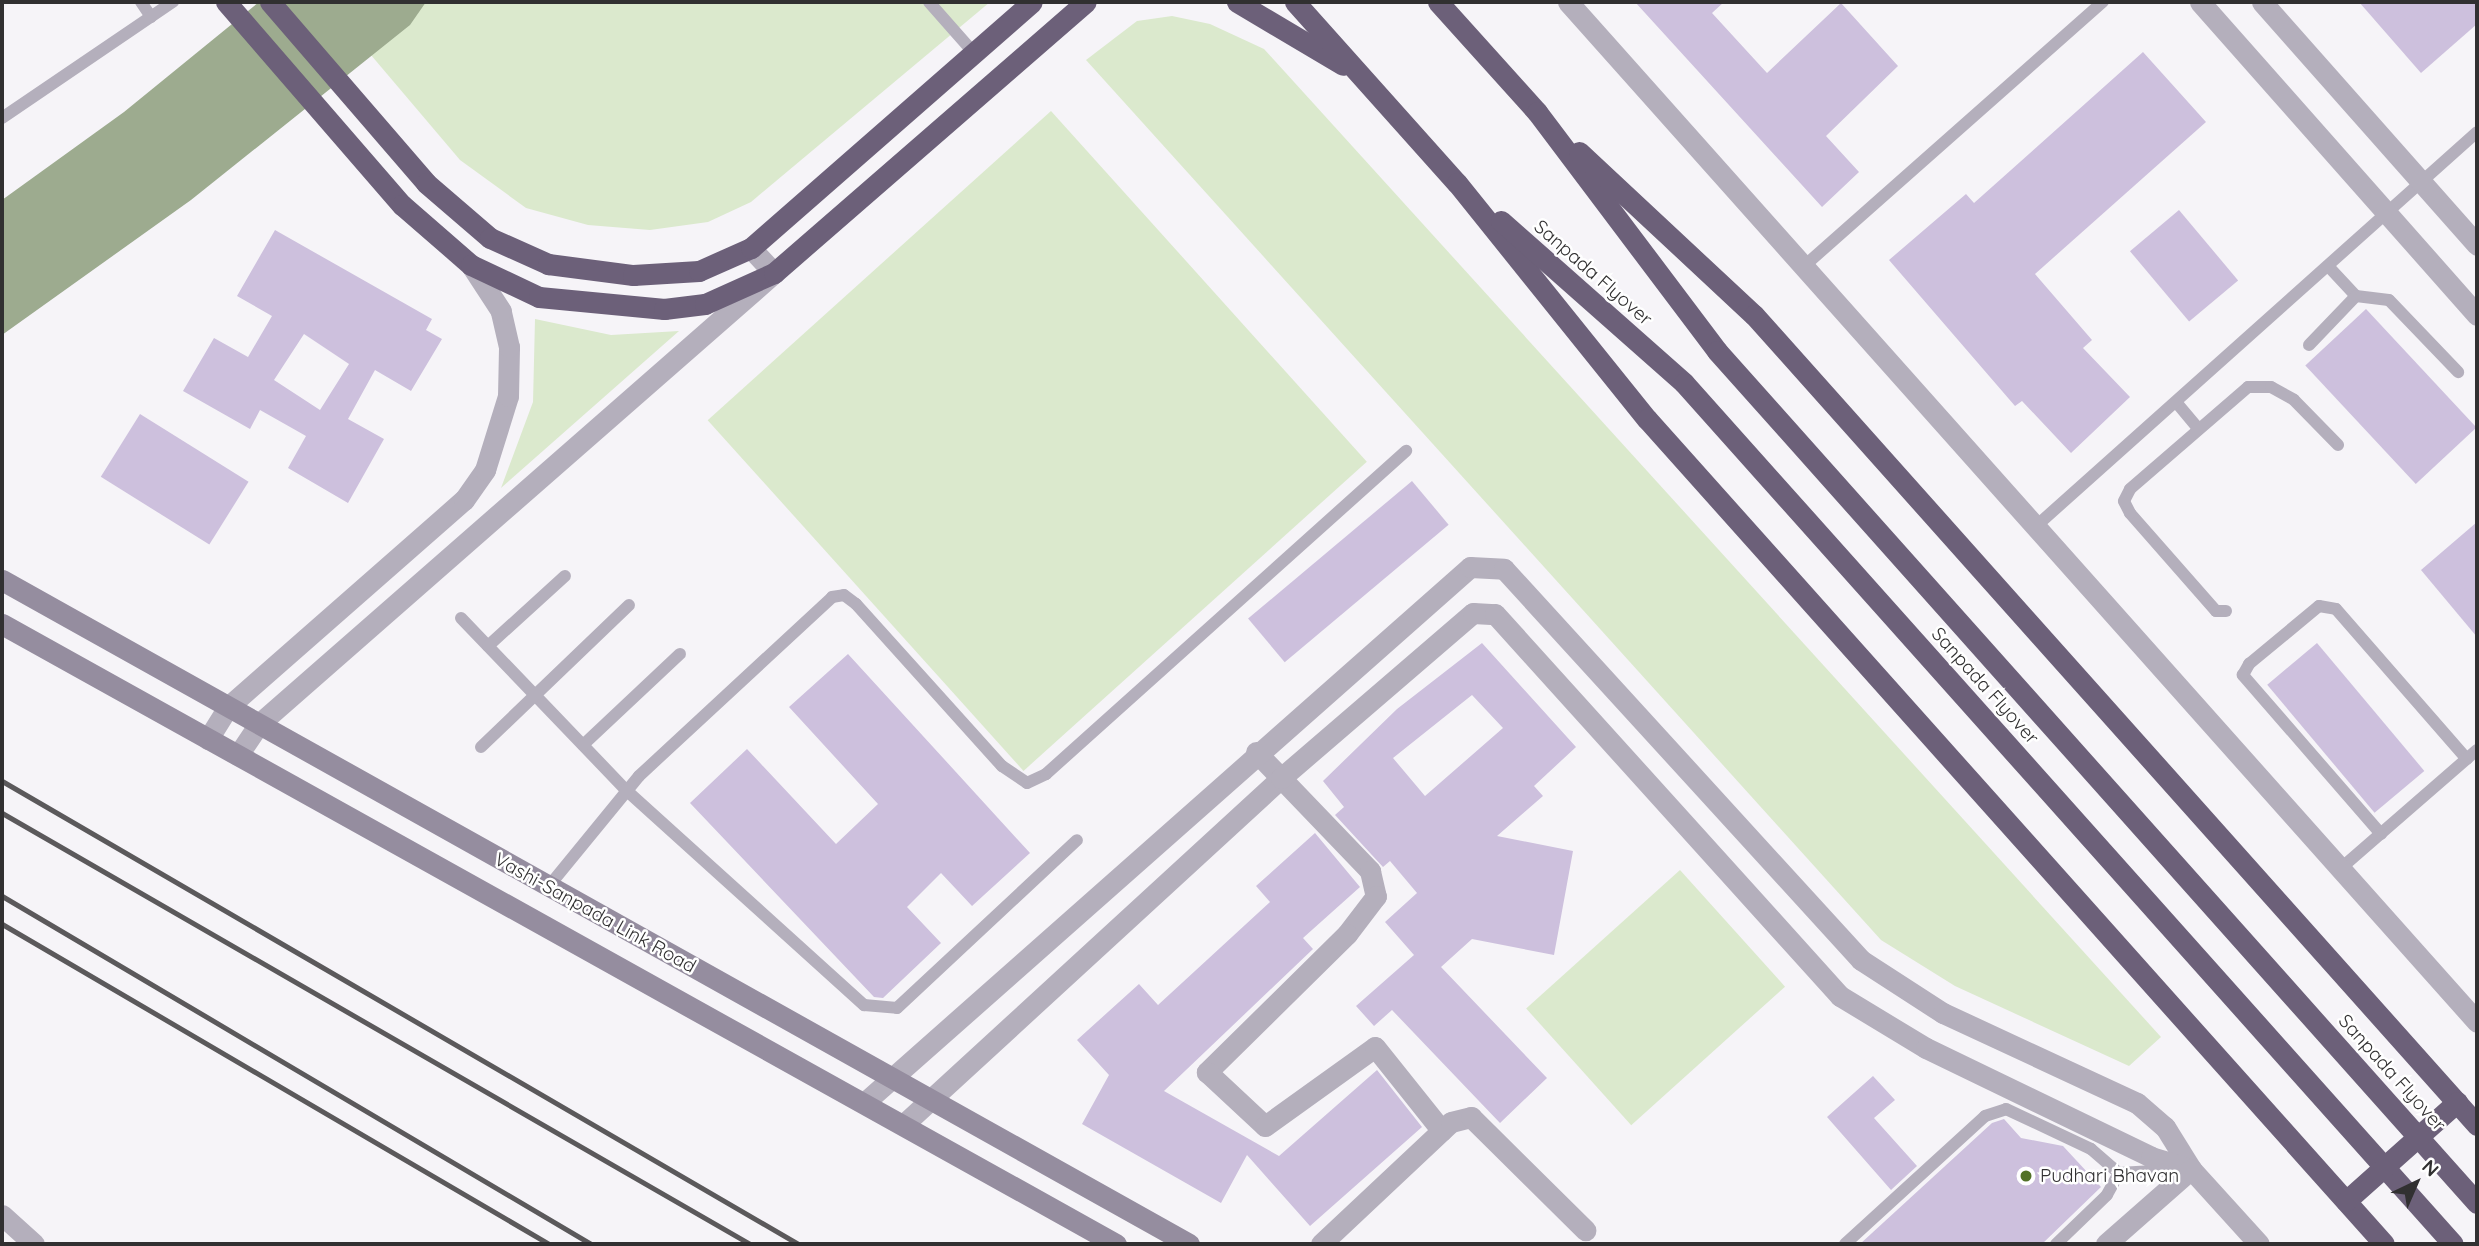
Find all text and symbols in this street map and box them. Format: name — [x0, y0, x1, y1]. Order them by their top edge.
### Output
street label: Sanpada Flyover — [1529, 215, 1657, 331]
street label: Sanpada Flyover — [1927, 623, 2043, 749]
street label: Vashi-Sanpada Link Road — [490, 848, 700, 978]
street label: Sanpada Flyover — [2334, 1010, 2450, 1136]
north arrow — [2381, 1148, 2451, 1218]
text: N — [2417, 1154, 2444, 1181]
place label: Pudhari Bhavan — [2040, 1165, 2179, 1187]
marker: Pudhari Bhavan — [2018, 1168, 2034, 1184]

